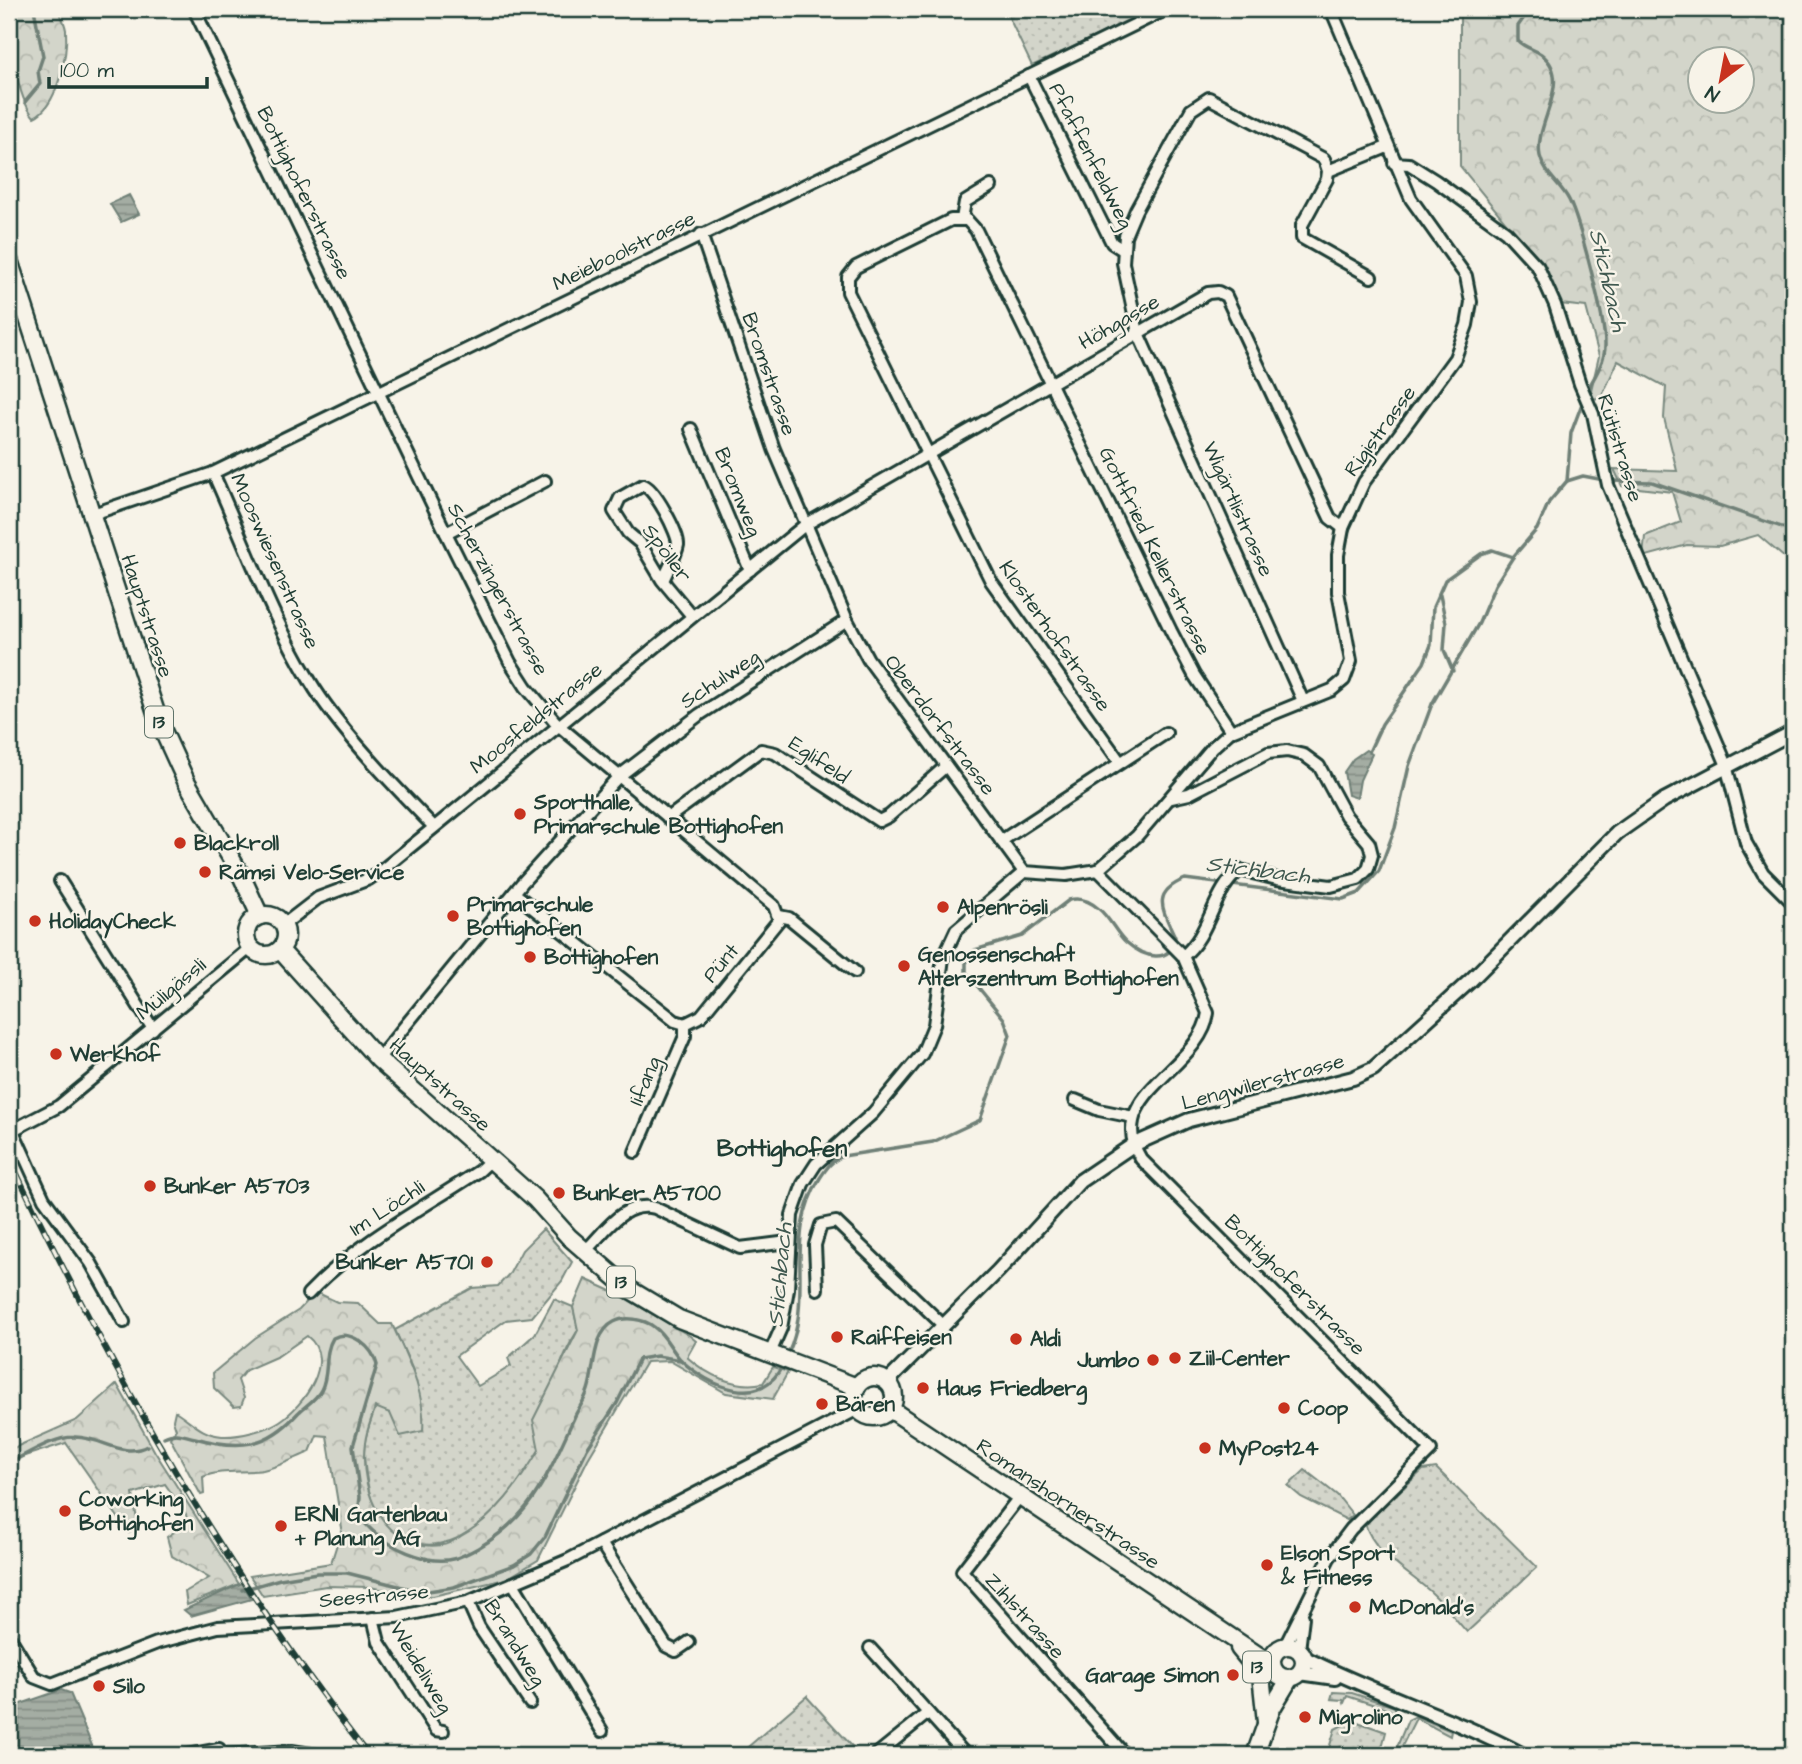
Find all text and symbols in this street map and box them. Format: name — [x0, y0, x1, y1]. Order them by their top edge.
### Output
scale bar — [49, 46, 206, 90]
north arrow — [1686, 46, 1756, 116]
text: 100 m — [60, 56, 115, 85]
street label: Pfaffenfeldweg — [1040, 78, 1140, 235]
text: N — [1701, 78, 1725, 108]
street label: Bottighoferstrasse — [248, 102, 358, 285]
street label: Meieboolstrasse — [548, 204, 700, 298]
water label: Stichbach — [1581, 226, 1636, 336]
street label: Höhgasse — [1073, 287, 1166, 359]
street label: Bromstrasse — [734, 309, 804, 439]
street label: Rigistrasse — [1337, 380, 1424, 484]
street label: Rütistrasse — [1590, 391, 1650, 505]
street label: Wigärtlistrasse — [1193, 437, 1281, 582]
street label: Gottfried Kellerstrasse — [1092, 442, 1218, 660]
street label: Bromweg — [705, 443, 769, 542]
street label: Mooswiesenstrasse — [223, 469, 327, 653]
street label: Scherzingerstrasse — [438, 498, 556, 681]
street label: Spöller — [635, 518, 699, 589]
street label: Hauptstrasse — [112, 551, 181, 682]
street label: Klosterhofstrasse — [992, 555, 1118, 717]
street label: Schulweg — [674, 642, 767, 717]
street label: Oberdorfstrasse — [878, 649, 1002, 801]
street label: Moosfeldstrasse — [463, 655, 609, 781]
road number: 13 — [145, 706, 173, 737]
street label: Eglifeld — [782, 729, 855, 793]
place label: Sporthalle, Primarschule Bottighofen — [533, 788, 784, 843]
marker: Sporthalle, Primarschule Bottighofen — [512, 806, 528, 822]
place label: Blackroll — [194, 829, 280, 858]
marker: Blackroll — [172, 835, 188, 851]
water label: Stichbach — [1204, 848, 1313, 892]
place label: Rämsi Velo-Service — [219, 858, 405, 887]
marker: Rämsi Velo-Service — [197, 864, 213, 880]
place label: Primarschule Bottighofen — [467, 890, 594, 945]
place label: Alpenrösli — [957, 893, 1049, 923]
marker: Alpenrösli — [935, 899, 951, 915]
place label: HolidayCheck — [49, 907, 176, 939]
marker: Primarschule Bottighofen — [445, 908, 461, 924]
marker: HolidayCheck — [27, 913, 43, 929]
street label: Pünt — [696, 937, 746, 989]
place label: Genossenschaft Alterszentrum Bottighofen — [918, 940, 1179, 995]
place label: Bottighofen — [544, 943, 659, 974]
marker: Bottighofen — [522, 949, 538, 965]
street label: Müligässli — [130, 951, 214, 1029]
marker: Genossenschaft Alterszentrum Bottighofen — [896, 958, 912, 974]
street label: Hauptstrasse — [382, 1031, 497, 1139]
place label: Werkhof — [69, 1040, 161, 1069]
marker: Werkhof — [48, 1046, 64, 1062]
street label: Lengwilerstrasse — [1178, 1046, 1348, 1120]
street label: Iifang — [622, 1052, 670, 1111]
district label: Bottighofen — [717, 1132, 847, 1167]
place label: Bunker A5703 — [164, 1172, 310, 1201]
street label: Im Löchli — [344, 1173, 430, 1243]
marker: Bunker A5703 — [142, 1178, 158, 1194]
place label: Bunker A5700 — [573, 1179, 721, 1208]
marker: Bunker A5700 — [551, 1185, 567, 1201]
street label: Bottighoferstrasse — [1216, 1208, 1372, 1364]
water label: Stichbach — [760, 1220, 801, 1328]
place label: Bunker A5701 — [335, 1248, 473, 1277]
marker: Bunker A5701 — [479, 1254, 495, 1270]
road number: 13 — [607, 1266, 635, 1298]
place label: Raiffeisen — [851, 1323, 952, 1352]
place label: Aldi — [1030, 1325, 1062, 1354]
marker: Raiffeisen — [829, 1329, 845, 1345]
marker: Aldi — [1008, 1331, 1024, 1347]
place label: Ziil-Center — [1189, 1344, 1290, 1373]
place label: Jumbo — [1076, 1346, 1139, 1375]
marker: Ziil-Center — [1167, 1350, 1183, 1366]
marker: Jumbo — [1145, 1352, 1161, 1368]
place label: Haus Friedberg — [937, 1374, 1087, 1405]
marker: Haus Friedberg — [915, 1380, 931, 1396]
place label: Bären — [836, 1390, 896, 1419]
place label: Coop — [1298, 1394, 1348, 1424]
marker: Bären — [814, 1396, 830, 1412]
marker: Coop — [1276, 1400, 1292, 1416]
street label: Romanshornerstrasse — [970, 1432, 1166, 1576]
place label: MyPost24 — [1219, 1434, 1319, 1466]
marker: MyPost24 — [1197, 1440, 1213, 1456]
place label: Coworking Bottighofen — [79, 1485, 194, 1540]
place label: ERNI Gartenbau + Planung AG — [294, 1500, 448, 1555]
marker: Coworking Bottighofen — [57, 1503, 73, 1519]
marker: ERNI Gartenbau + Planung AG — [273, 1518, 289, 1534]
place label: Elson Sport & Fitness — [1280, 1539, 1396, 1592]
marker: Elson Sport & Fitness — [1259, 1557, 1275, 1573]
street label: Zihlstrasse — [978, 1567, 1072, 1665]
street label: Seestrasse — [318, 1577, 430, 1615]
place label: McDonald's — [1369, 1593, 1475, 1622]
street label: Brandweg — [475, 1594, 553, 1693]
marker: McDonald's — [1347, 1599, 1363, 1615]
street label: Weideliweg — [381, 1617, 460, 1720]
road number: 13 — [1243, 1652, 1271, 1682]
place label: Garage Simon — [1086, 1661, 1219, 1692]
marker: Garage Simon — [1225, 1667, 1241, 1683]
place label: Silo — [112, 1672, 145, 1701]
marker: Silo — [91, 1678, 107, 1694]
place label: Migrolino — [1319, 1703, 1403, 1734]
marker: Migrolino — [1297, 1709, 1313, 1725]

